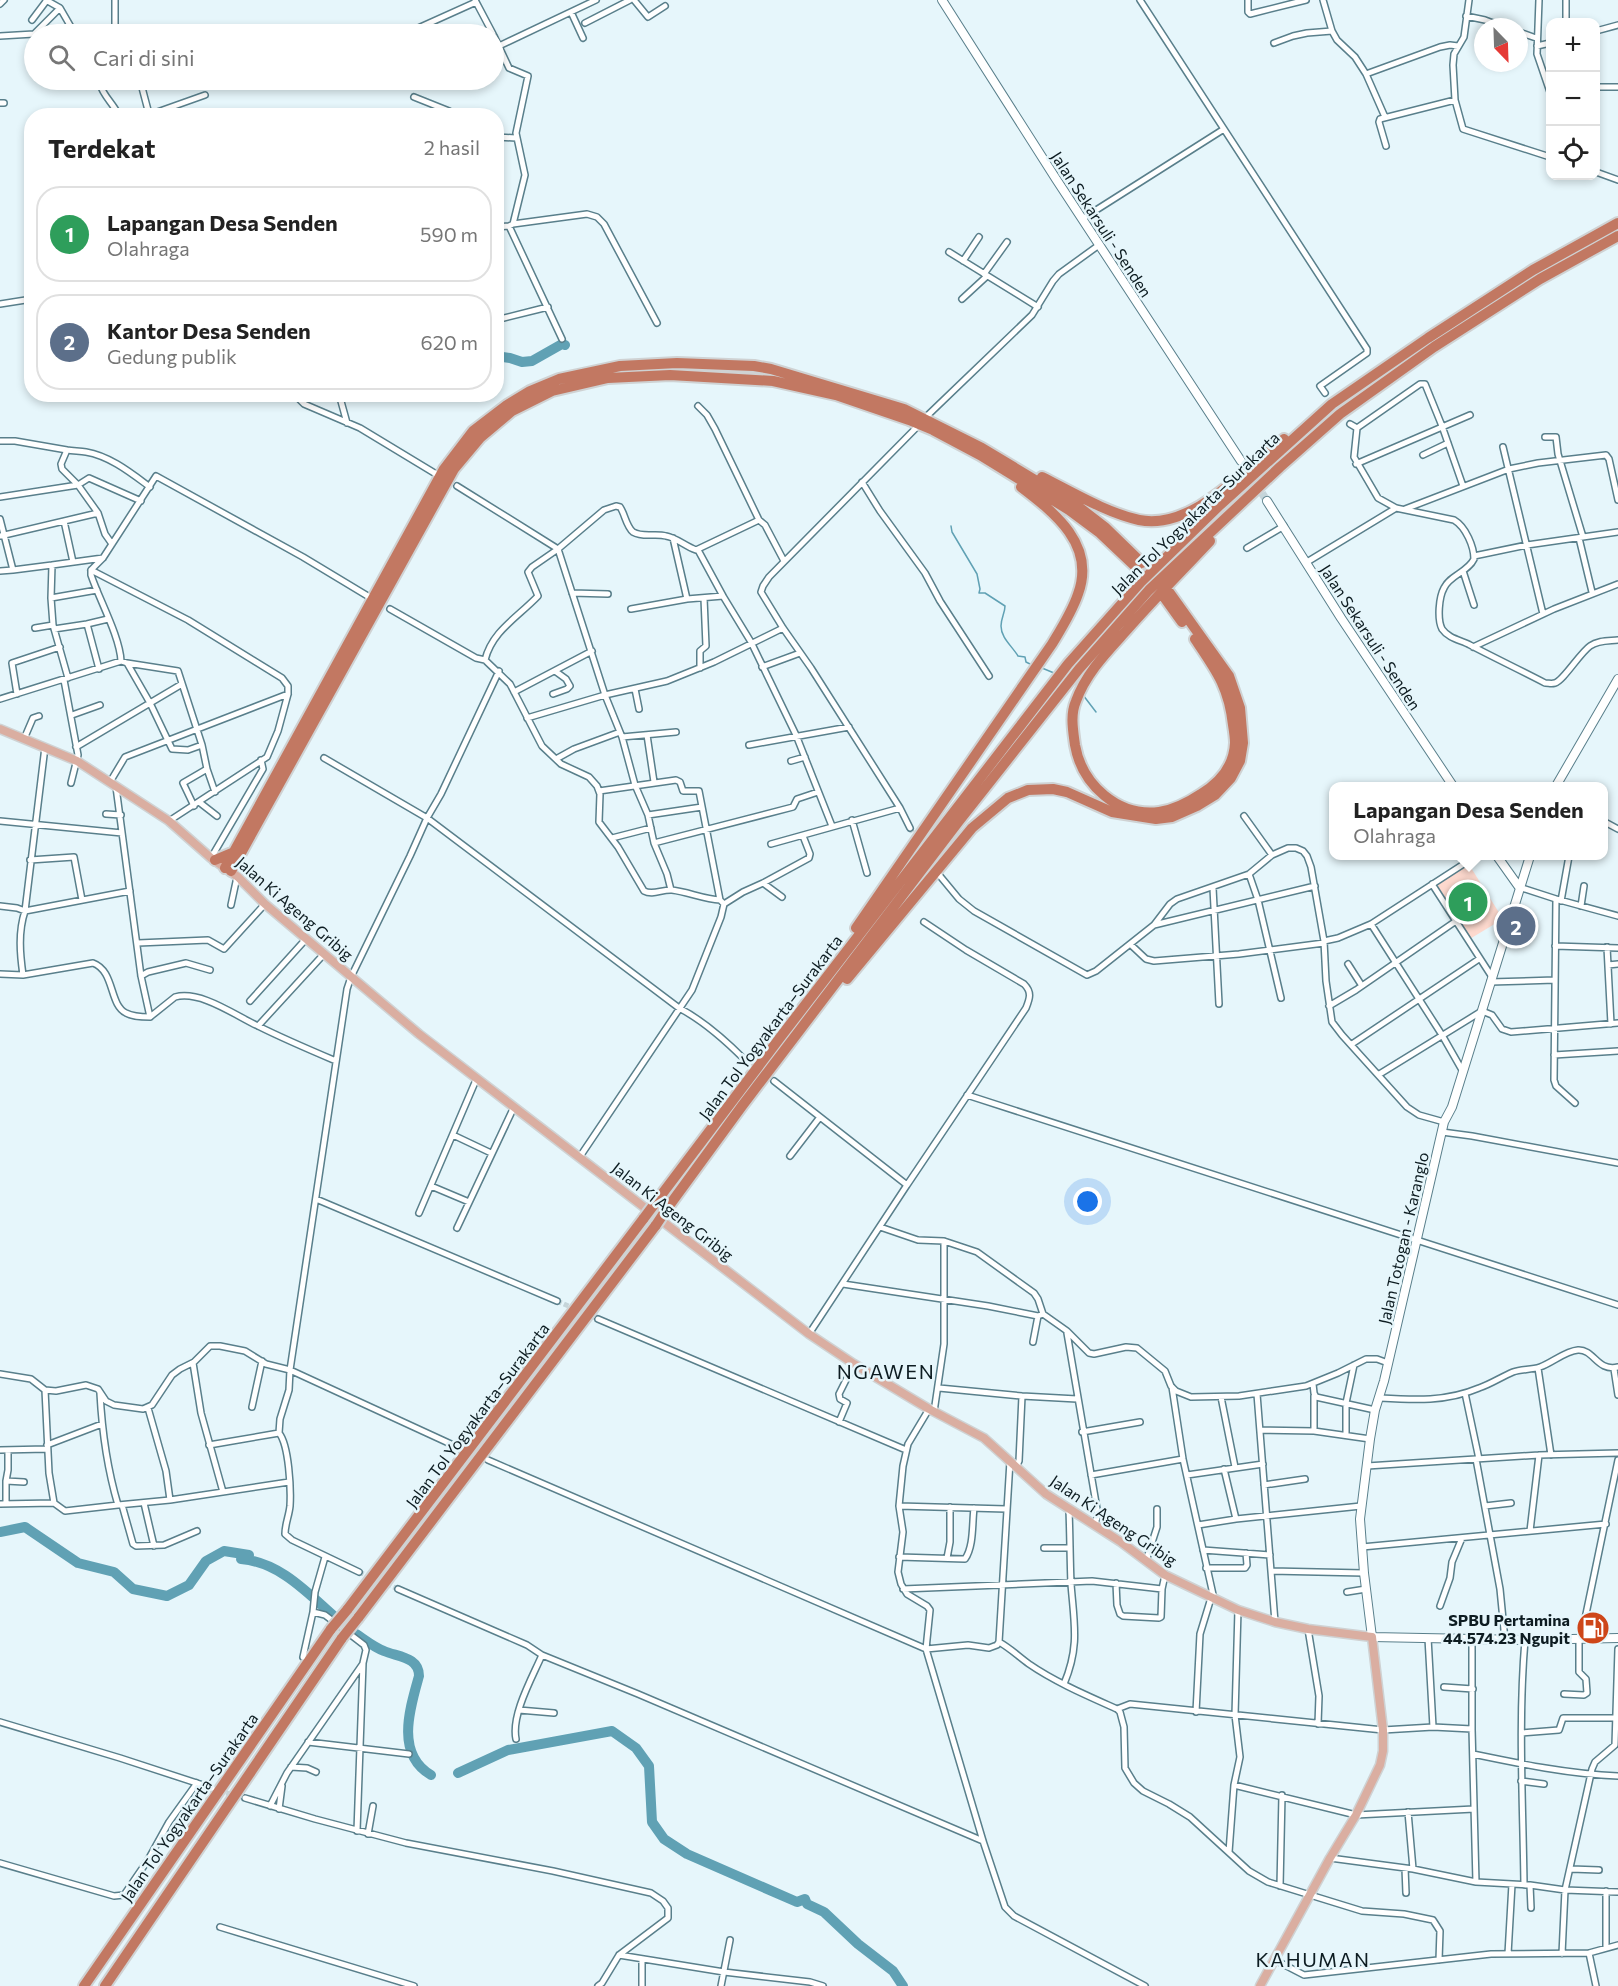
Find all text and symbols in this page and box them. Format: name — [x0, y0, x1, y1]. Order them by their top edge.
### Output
north arrow — [1474, 18, 1528, 72]
map controls — [1546, 18, 1600, 180]
button: + — [1546, 18, 1600, 72]
search box — [24, 24, 504, 90]
icon: search — [45, 41, 78, 74]
text: Cari di sini — [93, 44, 195, 71]
button: − — [1546, 72, 1600, 126]
button: locate — [1546, 126, 1600, 180]
text: Terdekat — [48, 132, 155, 163]
text: 2 hasil — [424, 135, 480, 159]
street label: Jalan Sekarsuli - Senden — [1048, 148, 1156, 300]
text: Lapangan Desa Senden — [107, 209, 338, 236]
text: 1 — [65, 222, 74, 246]
text: 590 m — [420, 222, 478, 246]
text: Olahraga — [107, 236, 190, 260]
text: Kantor Desa Senden — [107, 317, 311, 344]
text: 2 — [64, 330, 75, 354]
text: 620 m — [421, 330, 478, 354]
text: Gedung publik — [107, 344, 237, 368]
street label: Jalan Tol Yogyakarta–Surakarta — [1107, 428, 1283, 598]
street label: Jalan Sekarsuli - Senden — [1317, 561, 1425, 713]
popup — [1329, 782, 1608, 860]
text: Lapangan Desa Senden — [1353, 796, 1584, 823]
text: Olahraga — [1353, 823, 1436, 847]
street label: Jalan Ki Ageng Gribig — [233, 852, 358, 964]
pin: 1 — [1448, 880, 1488, 924]
pin: 2 — [1496, 904, 1536, 948]
street label: Jalan Tol Yogyakarta–Surakarta — [694, 931, 846, 1123]
street label: Jalan Totogan - Karanglo — [1374, 1150, 1432, 1326]
street label: Jalan Ki Ageng Gribig — [609, 1158, 738, 1264]
your location — [1073, 1187, 1102, 1216]
street label: Jalan Tol Yogyakarta–Surakarta — [401, 1319, 553, 1511]
district label: NGAWEN — [837, 1359, 935, 1383]
street label: Jalan Ki Ageng Gribig — [1047, 1471, 1181, 1570]
place label: SPBU Pertamina 44.574.23 Ngupit — [1443, 1610, 1570, 1647]
fuel station icon: SPBU Pertamina 44.574.23 Ngupit — [1575, 1610, 1611, 1646]
street label: Jalan Tol Yogyakarta–Surakarta — [116, 1709, 262, 1905]
district label: KAHUMAN — [1255, 1947, 1371, 1971]

